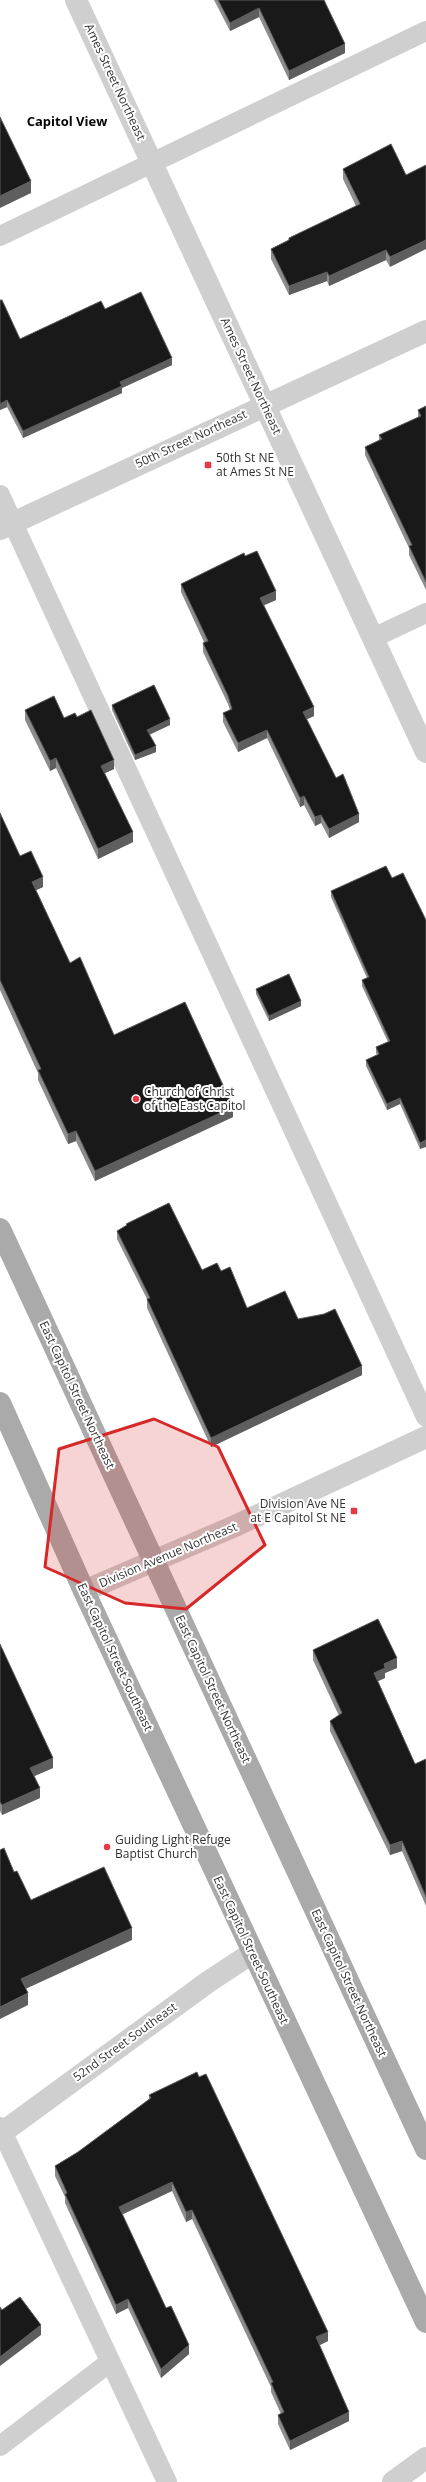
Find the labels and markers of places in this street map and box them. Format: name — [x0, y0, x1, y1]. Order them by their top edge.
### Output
place label: 50th St NE at Ames St NE — [216, 449, 294, 480]
marker: 50th St NE at Ames St NE — [203, 460, 213, 470]
place label: Church of Christ of the East Capitol — [144, 1083, 245, 1114]
marker: Church of Christ of the East Capitol — [131, 1094, 141, 1104]
place label: Division Ave NE at E Capitol St NE — [250, 1495, 346, 1526]
marker: Division Ave NE at E Capitol St NE — [349, 1506, 359, 1516]
place label: Guiding Light Refuge Baptist Church — [115, 1831, 231, 1862]
marker: Guiding Light Refuge Baptist Church — [102, 1842, 112, 1852]

